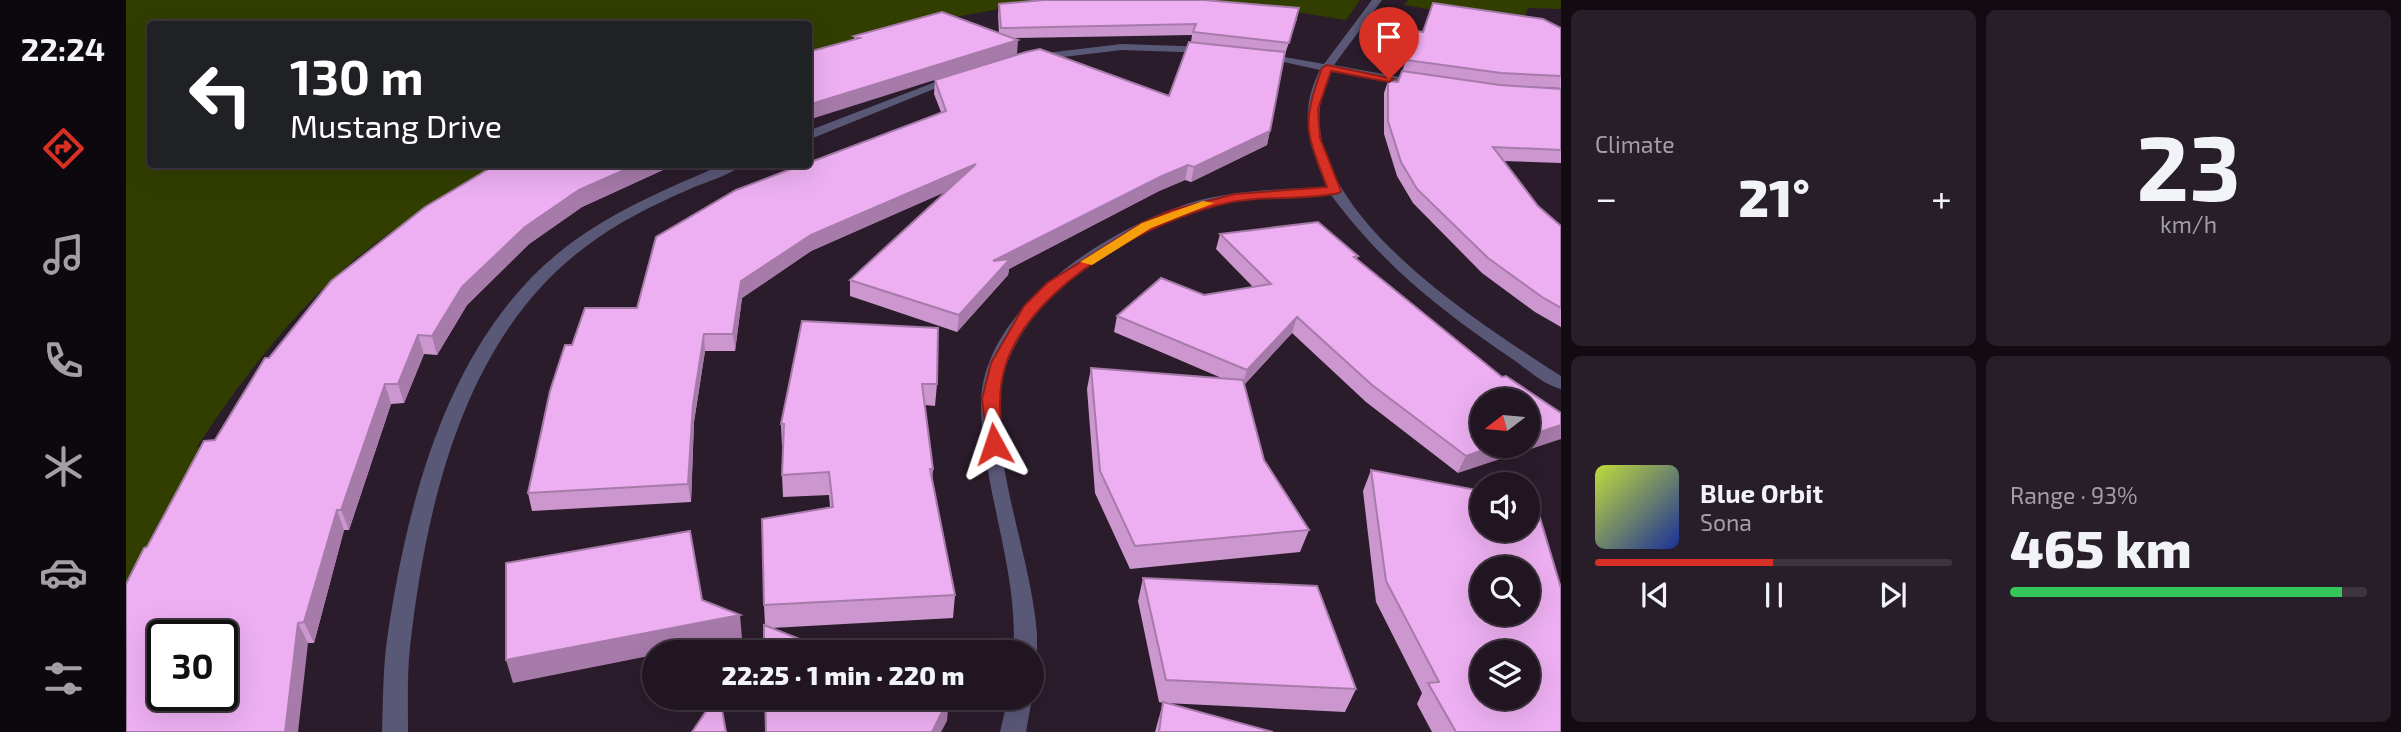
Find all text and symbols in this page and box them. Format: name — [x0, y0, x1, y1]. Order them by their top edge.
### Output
pin — [1359, 7, 1419, 79]
icon: arrive — [1370, 18, 1408, 56]
text: 22:24 — [21, 29, 105, 67]
text: 130 m — [290, 46, 424, 105]
icon: left — [175, 49, 266, 140]
text: Mustang Drive — [290, 106, 502, 144]
text: 23 — [2136, 110, 2241, 219]
icon: directions — [39, 124, 88, 173]
text: Climate — [1595, 130, 1675, 158]
text: 21° — [1738, 165, 1810, 227]
text: − — [1595, 174, 1617, 220]
text: + — [1931, 174, 1952, 220]
text: km/h — [2160, 210, 2217, 238]
icon: music — [39, 230, 88, 279]
icon: phone — [39, 336, 88, 385]
north arrow — [1470, 388, 1540, 458]
map controls — [1470, 388, 1540, 710]
position arrow — [957, 407, 1031, 481]
icon: climate — [39, 442, 88, 491]
button: sound — [1470, 472, 1540, 542]
text: Blue Orbit — [1700, 477, 1823, 508]
text: Range · 93% — [2010, 481, 2138, 509]
text: Sona — [1700, 508, 1752, 536]
text: 465 km — [2010, 516, 2192, 578]
icon: car — [39, 548, 88, 597]
button: search — [1470, 556, 1540, 626]
icon: previous — [1636, 576, 1674, 614]
icon: pause — [1755, 576, 1793, 614]
icon: next — [1874, 576, 1912, 614]
speed limit sign: 30 — [147, 620, 238, 711]
button: layers — [1470, 640, 1540, 710]
icon: filters — [39, 654, 88, 703]
text: 22:25 · 1 min · 220 m — [722, 659, 964, 690]

